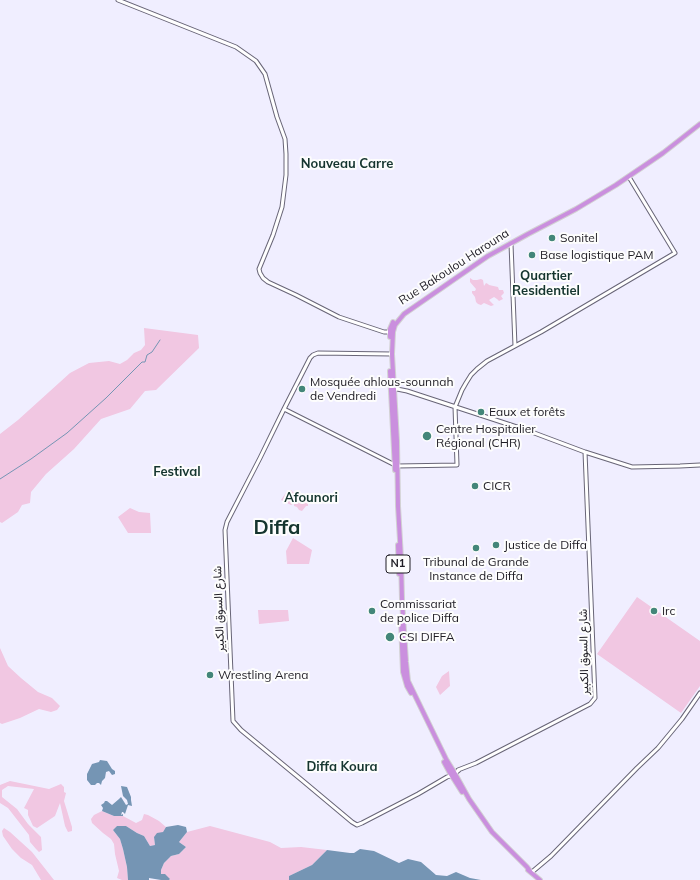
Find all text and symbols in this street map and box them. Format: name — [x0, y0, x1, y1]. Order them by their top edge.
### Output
district label: Nouveau Carre — [301, 156, 393, 172]
street label: Rue Bakoulou Harouna — [396, 226, 512, 308]
place label: Sonitel — [560, 231, 598, 245]
marker: Sonitel — [547, 233, 557, 243]
place label: Base logistique PAM — [540, 248, 654, 262]
marker: Base logistique PAM — [527, 250, 537, 260]
district label: Quartier Residentiel — [512, 268, 580, 299]
place label: Mosquée ahlous-sounnah de Vendredi — [310, 375, 453, 403]
marker: Mosquée ahlous-sounnah de Vendredi — [297, 384, 307, 394]
place label: Eaux et forêts — [489, 405, 565, 419]
marker: Eaux et forêts — [476, 407, 486, 417]
place label: Centre Hospitalier Régional (CHR) — [436, 422, 536, 450]
marker: Centre Hospitalier Régional (CHR) — [421, 430, 433, 442]
district label: Festival — [153, 464, 201, 480]
place label: CICR — [483, 479, 511, 493]
marker: CICR — [470, 481, 480, 491]
district label: Afounori — [284, 490, 338, 506]
district label: Diffa — [253, 516, 301, 540]
place label: Justice de Diffa — [504, 538, 587, 552]
marker: Justice de Diffa — [491, 540, 501, 550]
marker: Tribunal de Grande Instance de Diffa — [471, 543, 481, 553]
road number: N1 — [386, 555, 410, 573]
place label: Tribunal de Grande Instance de Diffa — [423, 555, 529, 583]
street label: شارع السوق الكبير — [210, 566, 228, 652]
place label: Commissariat de police Diffa — [380, 597, 459, 625]
place label: Irc — [662, 604, 675, 618]
marker: Commissariat de police Diffa — [367, 606, 377, 616]
marker: Irc — [649, 606, 659, 616]
street label: شارع السوق الكبير — [576, 609, 592, 695]
place label: CSI DIFFA — [399, 630, 454, 644]
marker: CSI DIFFA — [384, 631, 396, 643]
place label: Wrestling Arena — [218, 668, 309, 682]
marker: Wrestling Arena — [205, 670, 215, 680]
district label: Diffa Koura — [306, 759, 378, 775]

